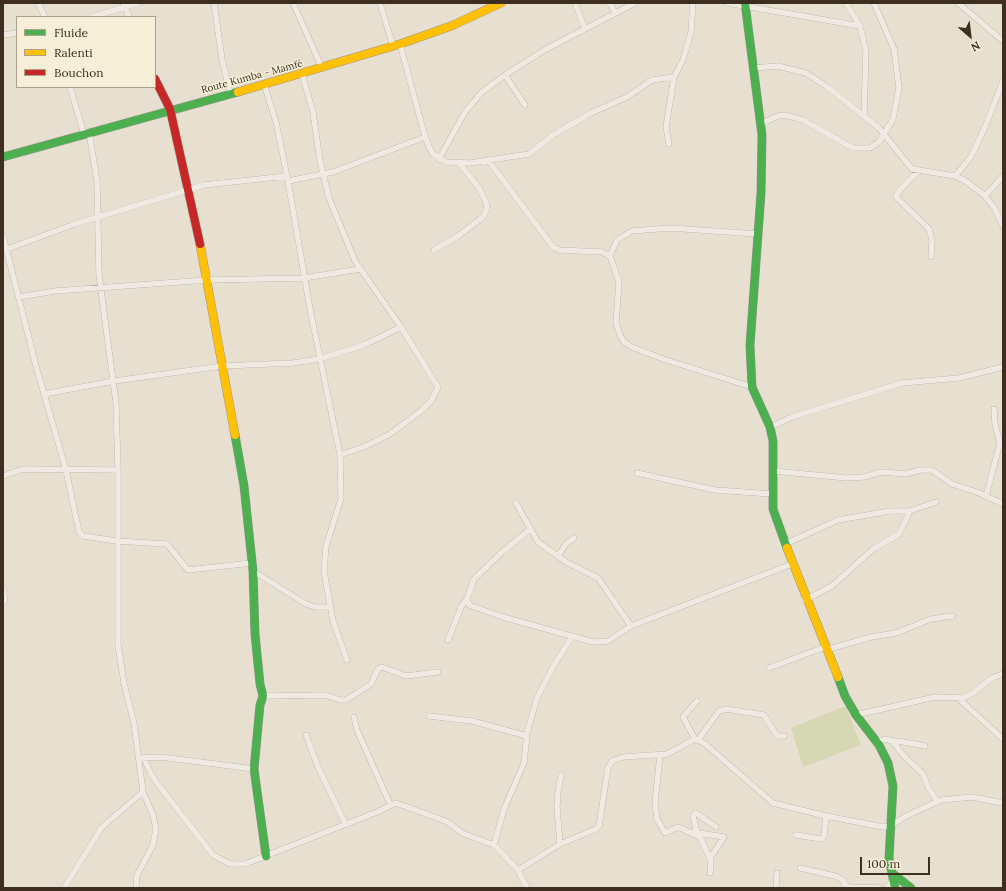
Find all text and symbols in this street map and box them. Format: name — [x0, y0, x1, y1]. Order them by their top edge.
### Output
legend — [16, 16, 156, 88]
north arrow — [950, 16, 990, 56]
text: Fluide — [54, 25, 88, 40]
text: N — [969, 38, 983, 55]
text: Ralenti — [54, 45, 93, 60]
street label: Route Kumba - Mamfé — [200, 58, 304, 96]
text: Bouchon — [54, 65, 104, 80]
scale bar — [862, 849, 932, 875]
text: 100 m — [867, 856, 900, 871]

